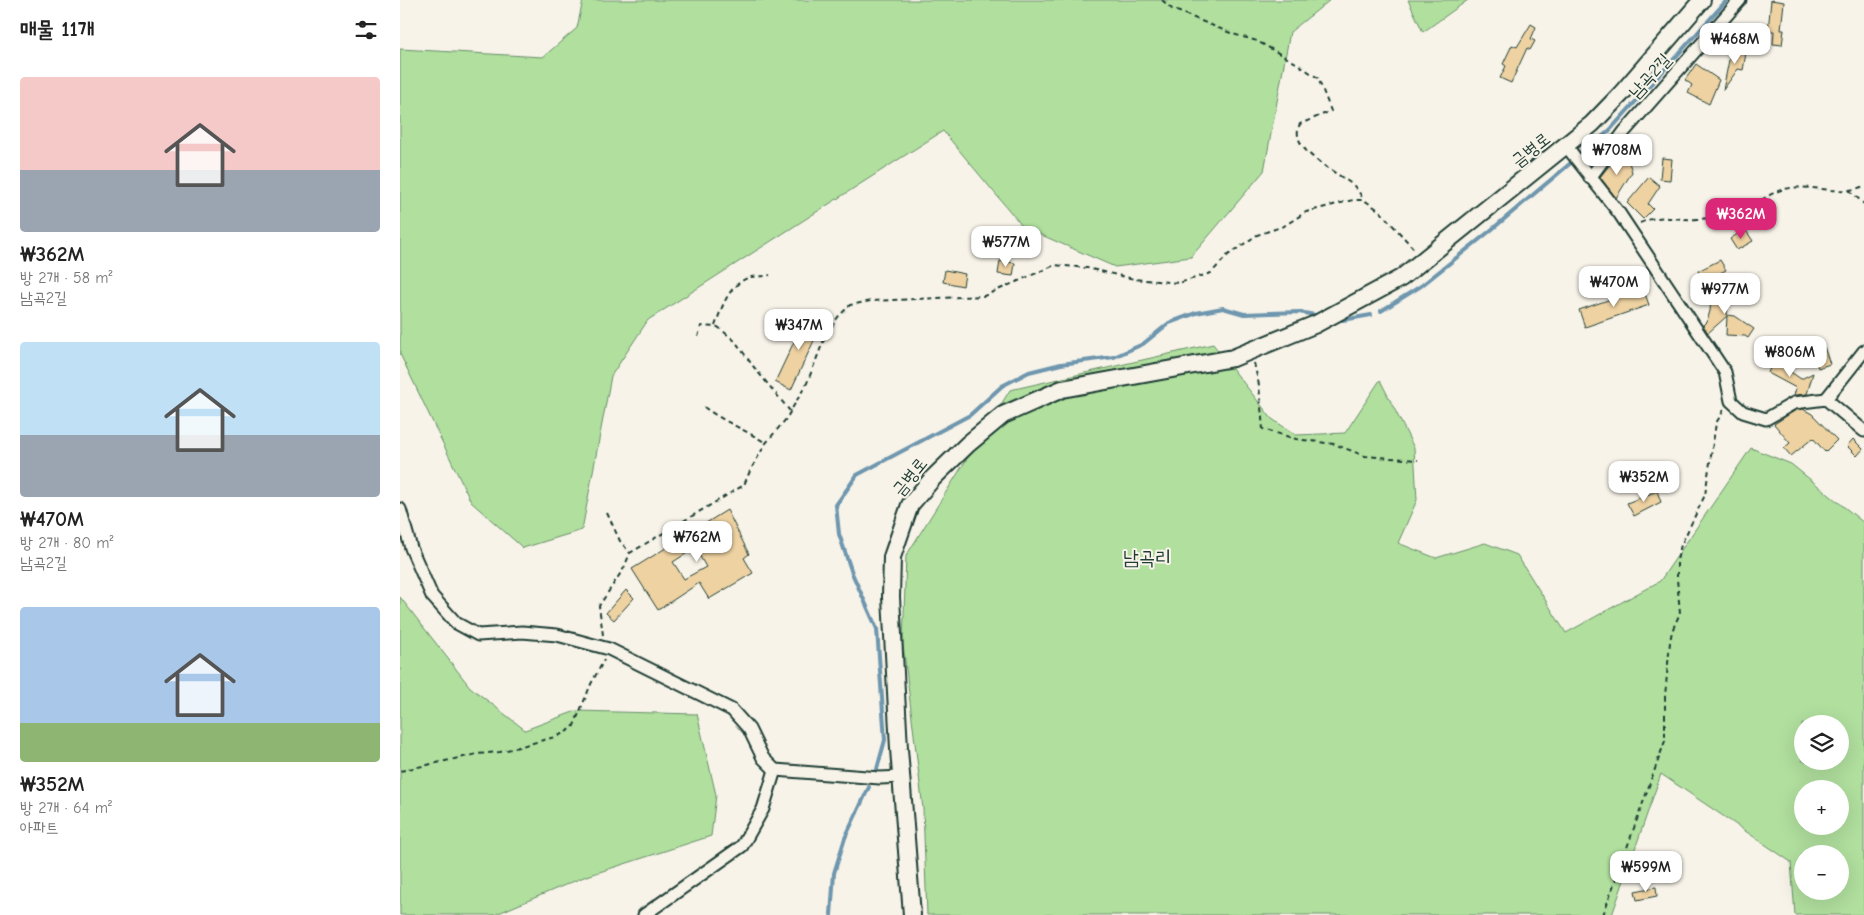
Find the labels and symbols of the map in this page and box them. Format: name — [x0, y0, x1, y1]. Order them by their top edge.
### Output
pin: ₩468M — [1700, 22, 1770, 65]
street label: 남곡2길 — [1625, 49, 1676, 103]
street label: 금병로 — [1507, 128, 1555, 172]
pin: ₩708M — [1582, 134, 1652, 176]
pin: ₩362M — [1706, 198, 1776, 240]
pin: ₩577M — [971, 226, 1041, 268]
pin: ₩470M — [1579, 266, 1649, 308]
pin: ₩977M — [1690, 272, 1760, 315]
pin: ₩347M — [764, 308, 834, 351]
pin: ₩806M — [1755, 336, 1825, 378]
street label: 금병로 — [888, 454, 932, 500]
pin: ₩352M — [1609, 460, 1679, 503]
pin: ₩762M — [662, 520, 732, 563]
district label: 남곡리 — [1123, 546, 1171, 569]
pin: ₩599M — [1611, 850, 1681, 893]

